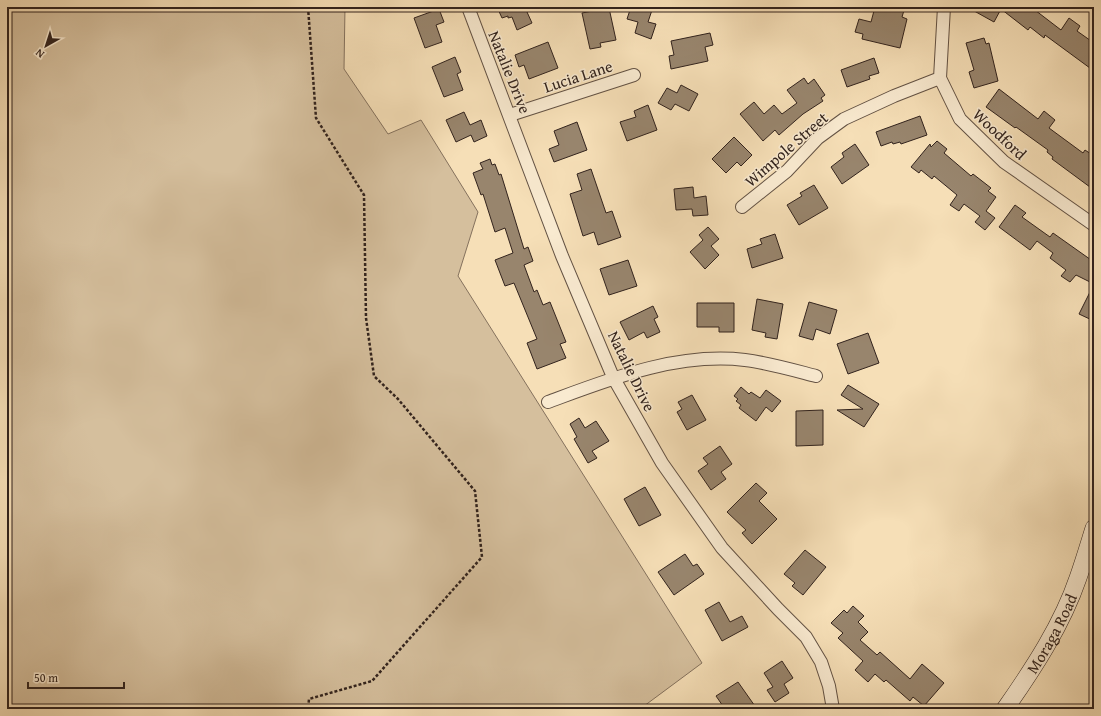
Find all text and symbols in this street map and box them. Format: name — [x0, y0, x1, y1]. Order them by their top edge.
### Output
north arrow — [26, 26, 66, 66]
street label: Natalie Drive — [483, 27, 537, 117]
text: N — [31, 45, 48, 62]
street label: Lucia Lane — [541, 54, 615, 98]
street label: Woodford — [968, 103, 1033, 166]
street label: Wimpole Street — [739, 106, 833, 192]
street label: Natalie Drive — [602, 327, 662, 415]
street label: Moraga Road — [1020, 589, 1083, 678]
scale bar — [28, 664, 124, 690]
text: 50 m — [34, 669, 58, 686]

